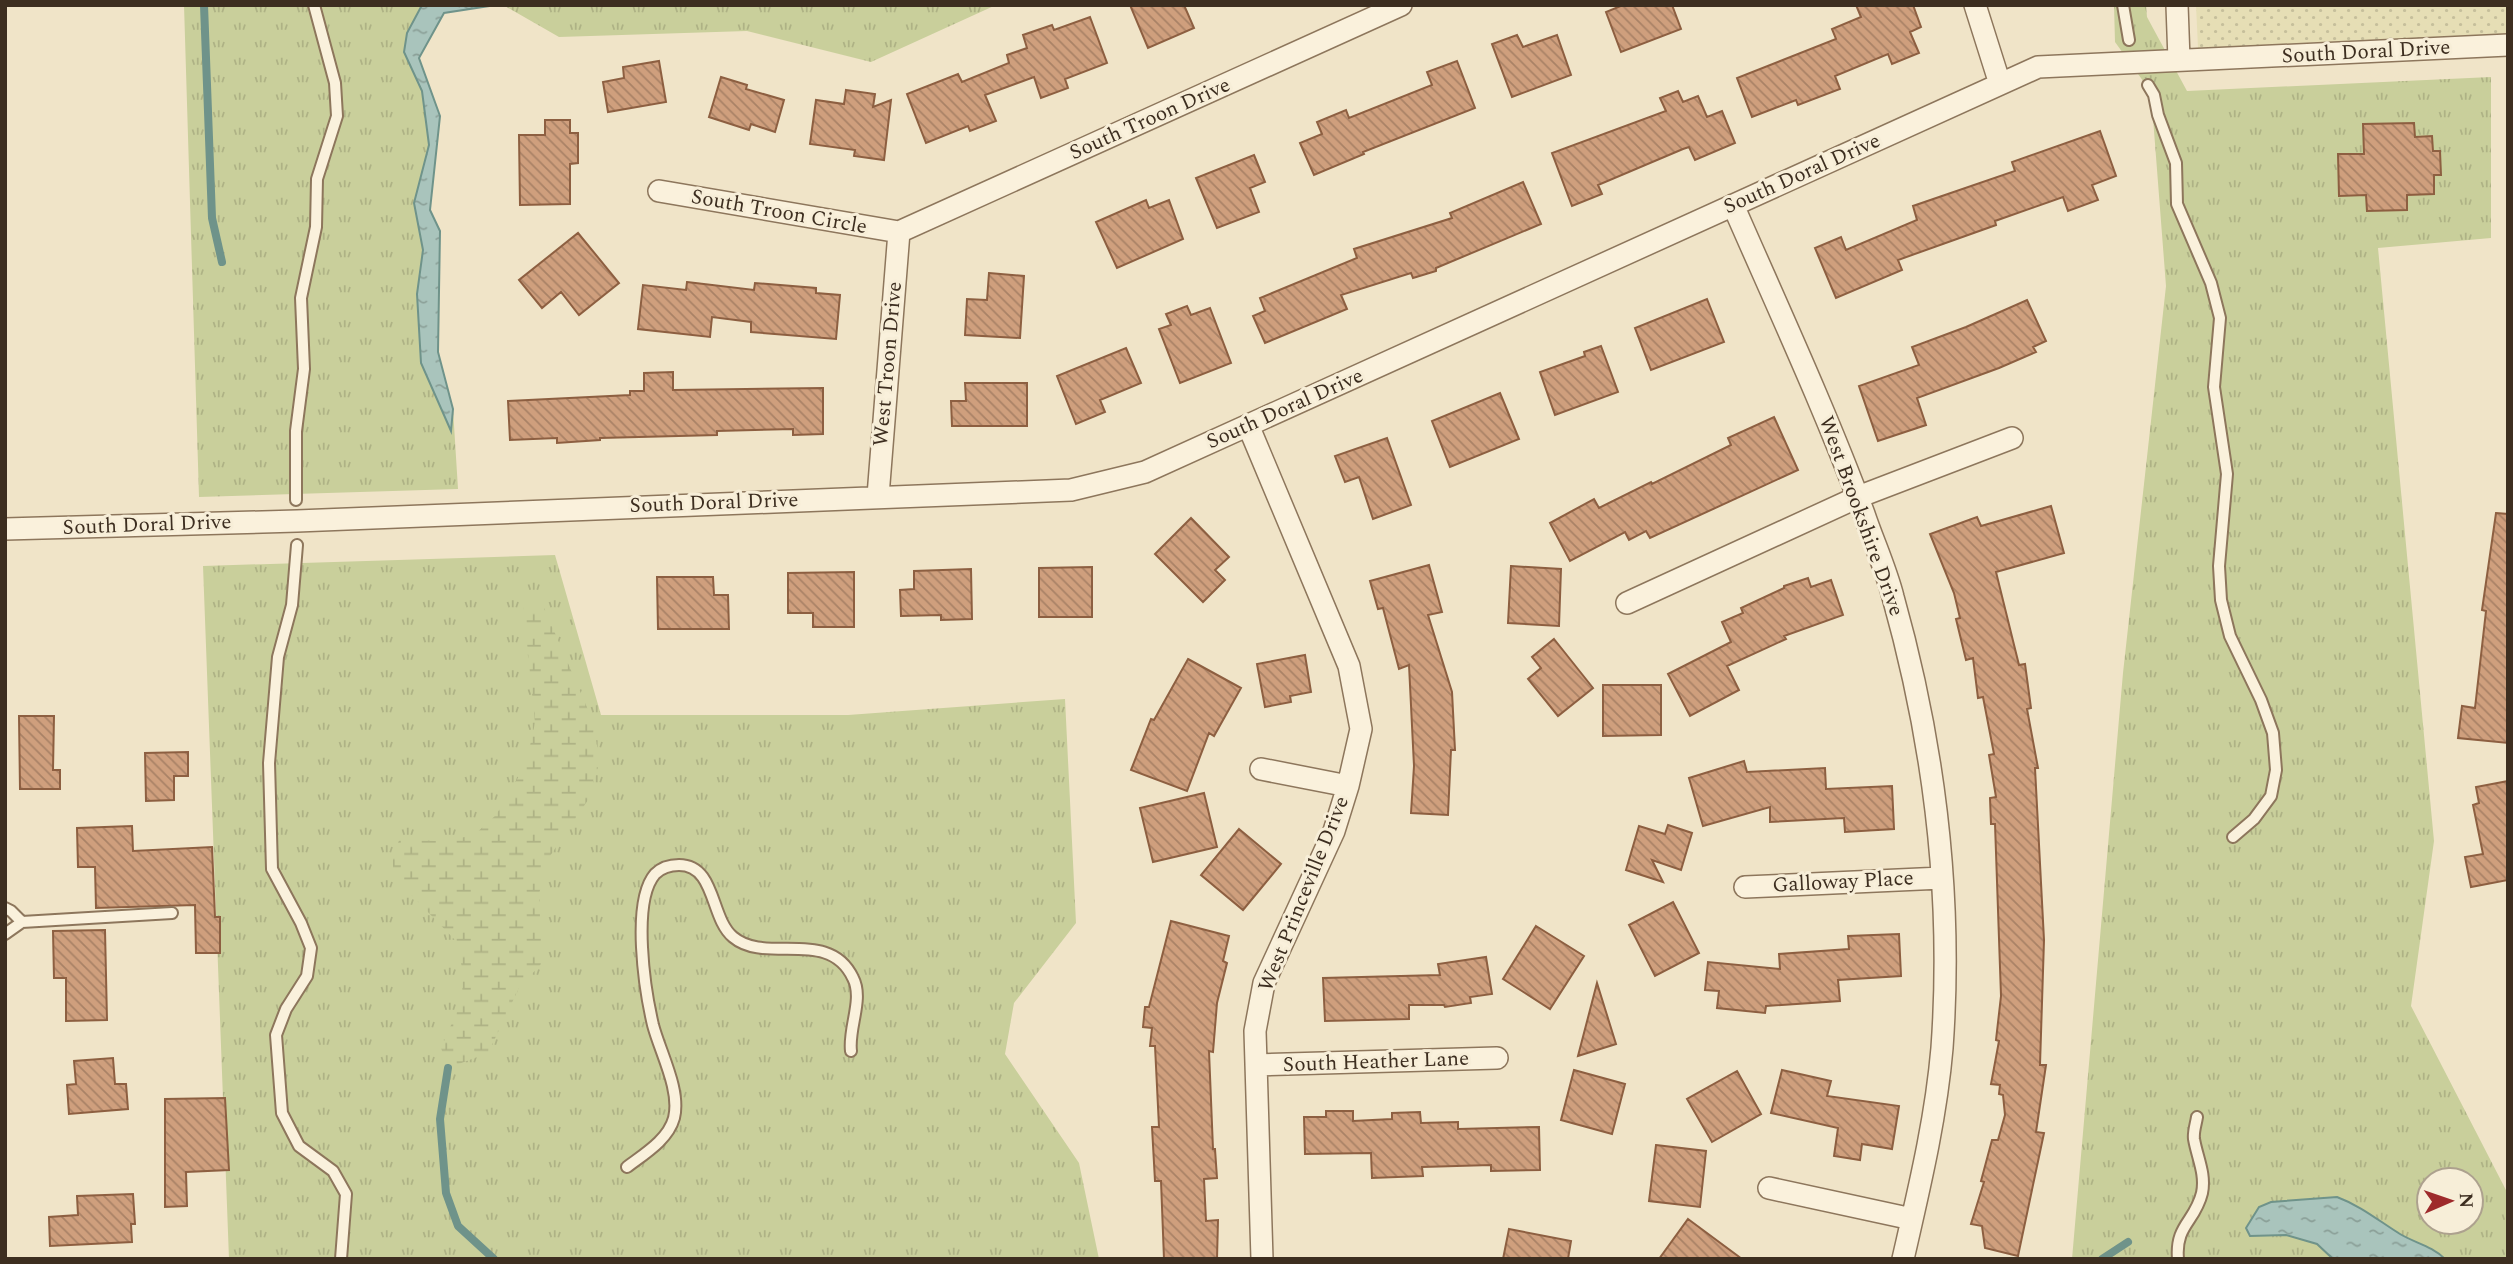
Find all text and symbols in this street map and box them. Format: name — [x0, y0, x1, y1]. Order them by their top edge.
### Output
street label: South Doral Drive — [2281, 32, 2451, 72]
street label: South Troon Drive — [1064, 69, 1236, 169]
street label: South Doral Drive — [1718, 125, 1886, 223]
street label: South Troon Circle — [688, 181, 870, 243]
street label: West Troon Drive — [865, 280, 911, 448]
street label: South Doral Drive — [1201, 360, 1369, 458]
street label: West Brookshire Drive — [1810, 411, 1912, 621]
street label: South Doral Drive — [629, 484, 799, 522]
street label: South Doral Drive — [62, 506, 232, 544]
street label: West Princeville Drive — [1250, 791, 1358, 997]
street label: Galloway Place — [1772, 862, 1914, 902]
street label: South Heather Lane — [1282, 1043, 1470, 1081]
north arrow — [2415, 1166, 2485, 1236]
text: N — [2451, 1192, 2480, 1209]

